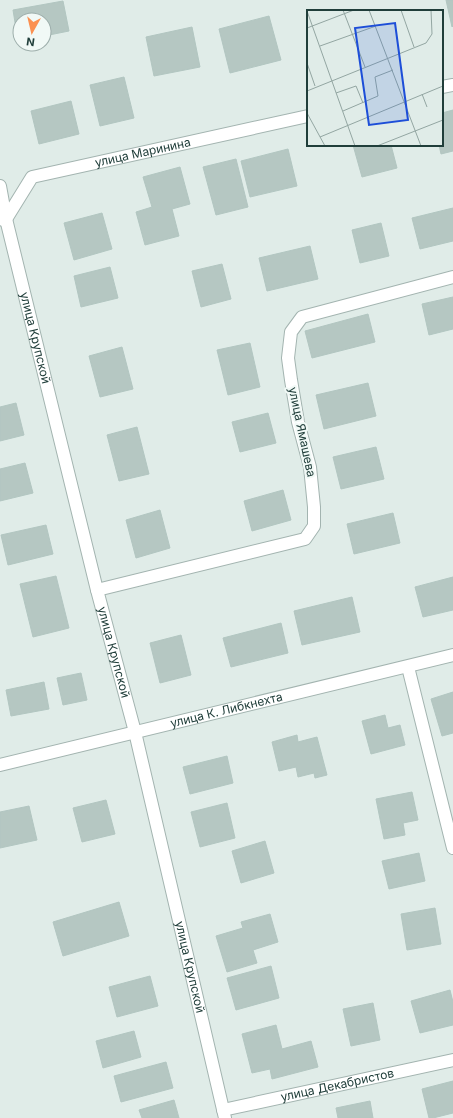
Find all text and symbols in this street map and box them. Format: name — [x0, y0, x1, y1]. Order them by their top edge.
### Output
inset map — [307, 10, 443, 146]
north arrow — [12, 12, 52, 52]
text: N — [25, 34, 36, 49]
street label: улица Маринина — [93, 134, 192, 170]
street label: улица Крупской — [17, 290, 54, 385]
street label: улица Ямашева — [286, 386, 319, 478]
street label: улица Крупской — [95, 605, 134, 699]
street label: улица К. Либкнехта — [169, 689, 284, 730]
street label: улица Крупской — [172, 920, 208, 1014]
street label: улица Декабристов — [279, 1065, 395, 1104]

